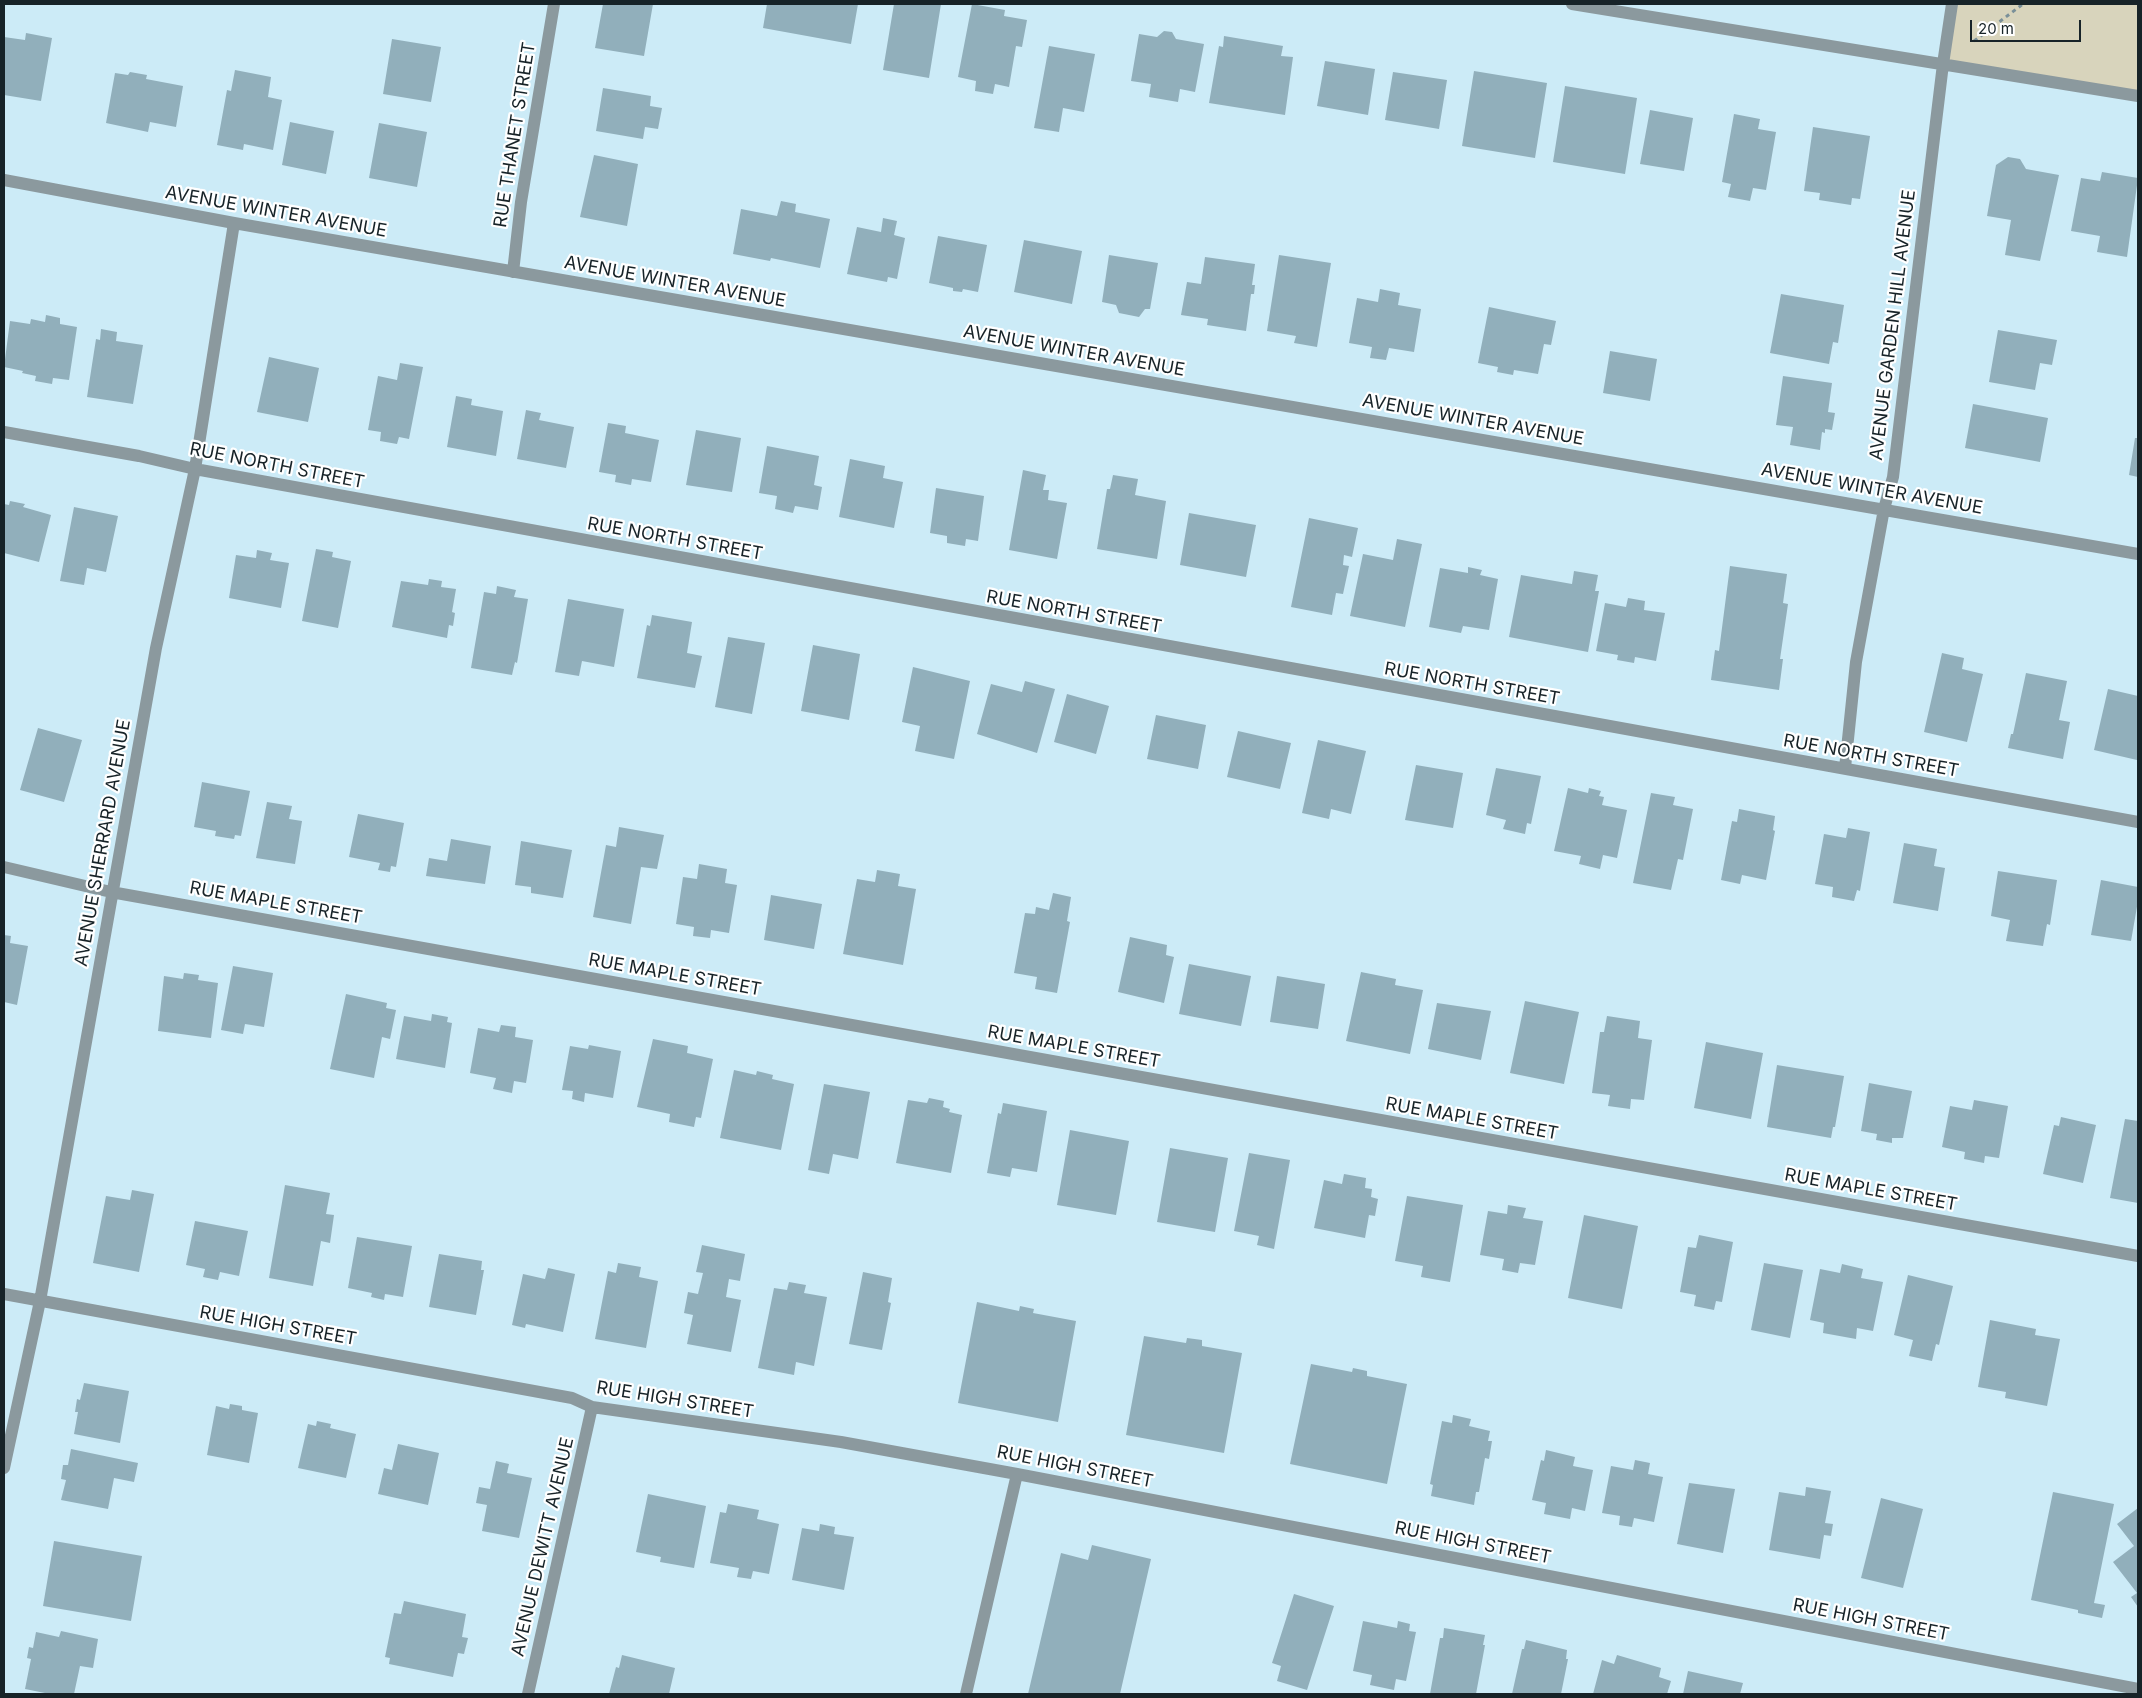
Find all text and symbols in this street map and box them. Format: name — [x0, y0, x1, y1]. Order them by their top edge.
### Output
scale bar — [1972, 10, 2083, 42]
text: 20 m — [1978, 19, 2014, 38]
street label: RUE THANET STREET — [490, 41, 540, 229]
street label: AVENUE WINTER AVENUE — [163, 182, 389, 242]
street label: AVENUE GARDEN HILL AVENUE — [1866, 188, 1920, 462]
street label: AVENUE WINTER AVENUE — [562, 252, 788, 312]
street label: AVENUE WINTER AVENUE — [961, 321, 1187, 381]
street label: AVENUE WINTER AVENUE — [1360, 390, 1586, 450]
street label: RUE NORTH STREET — [188, 438, 366, 494]
street label: AVENUE WINTER AVENUE — [1759, 459, 1985, 519]
street label: RUE NORTH STREET — [586, 513, 764, 565]
street label: RUE NORTH STREET — [985, 586, 1163, 638]
street label: RUE NORTH STREET — [1383, 658, 1561, 710]
street label: AVENUE SHERRARD AVENUE — [71, 718, 135, 968]
street label: RUE NORTH STREET — [1782, 730, 1960, 782]
street label: RUE MAPLE STREET — [188, 877, 364, 929]
street label: RUE MAPLE STREET — [587, 949, 763, 1001]
street label: RUE MAPLE STREET — [986, 1021, 1162, 1073]
street label: RUE MAPLE STREET — [1384, 1093, 1560, 1145]
street label: RUE MAPLE STREET — [1783, 1164, 1959, 1216]
street label: RUE HIGH STREET — [198, 1302, 358, 1350]
street label: RUE HIGH STREET — [595, 1377, 755, 1423]
street label: AVENUE DEWITT AVENUE — [507, 1435, 579, 1659]
street label: RUE HIGH STREET — [995, 1441, 1155, 1493]
street label: RUE HIGH STREET — [1393, 1517, 1553, 1569]
street label: RUE HIGH STREET — [1791, 1594, 1951, 1646]

